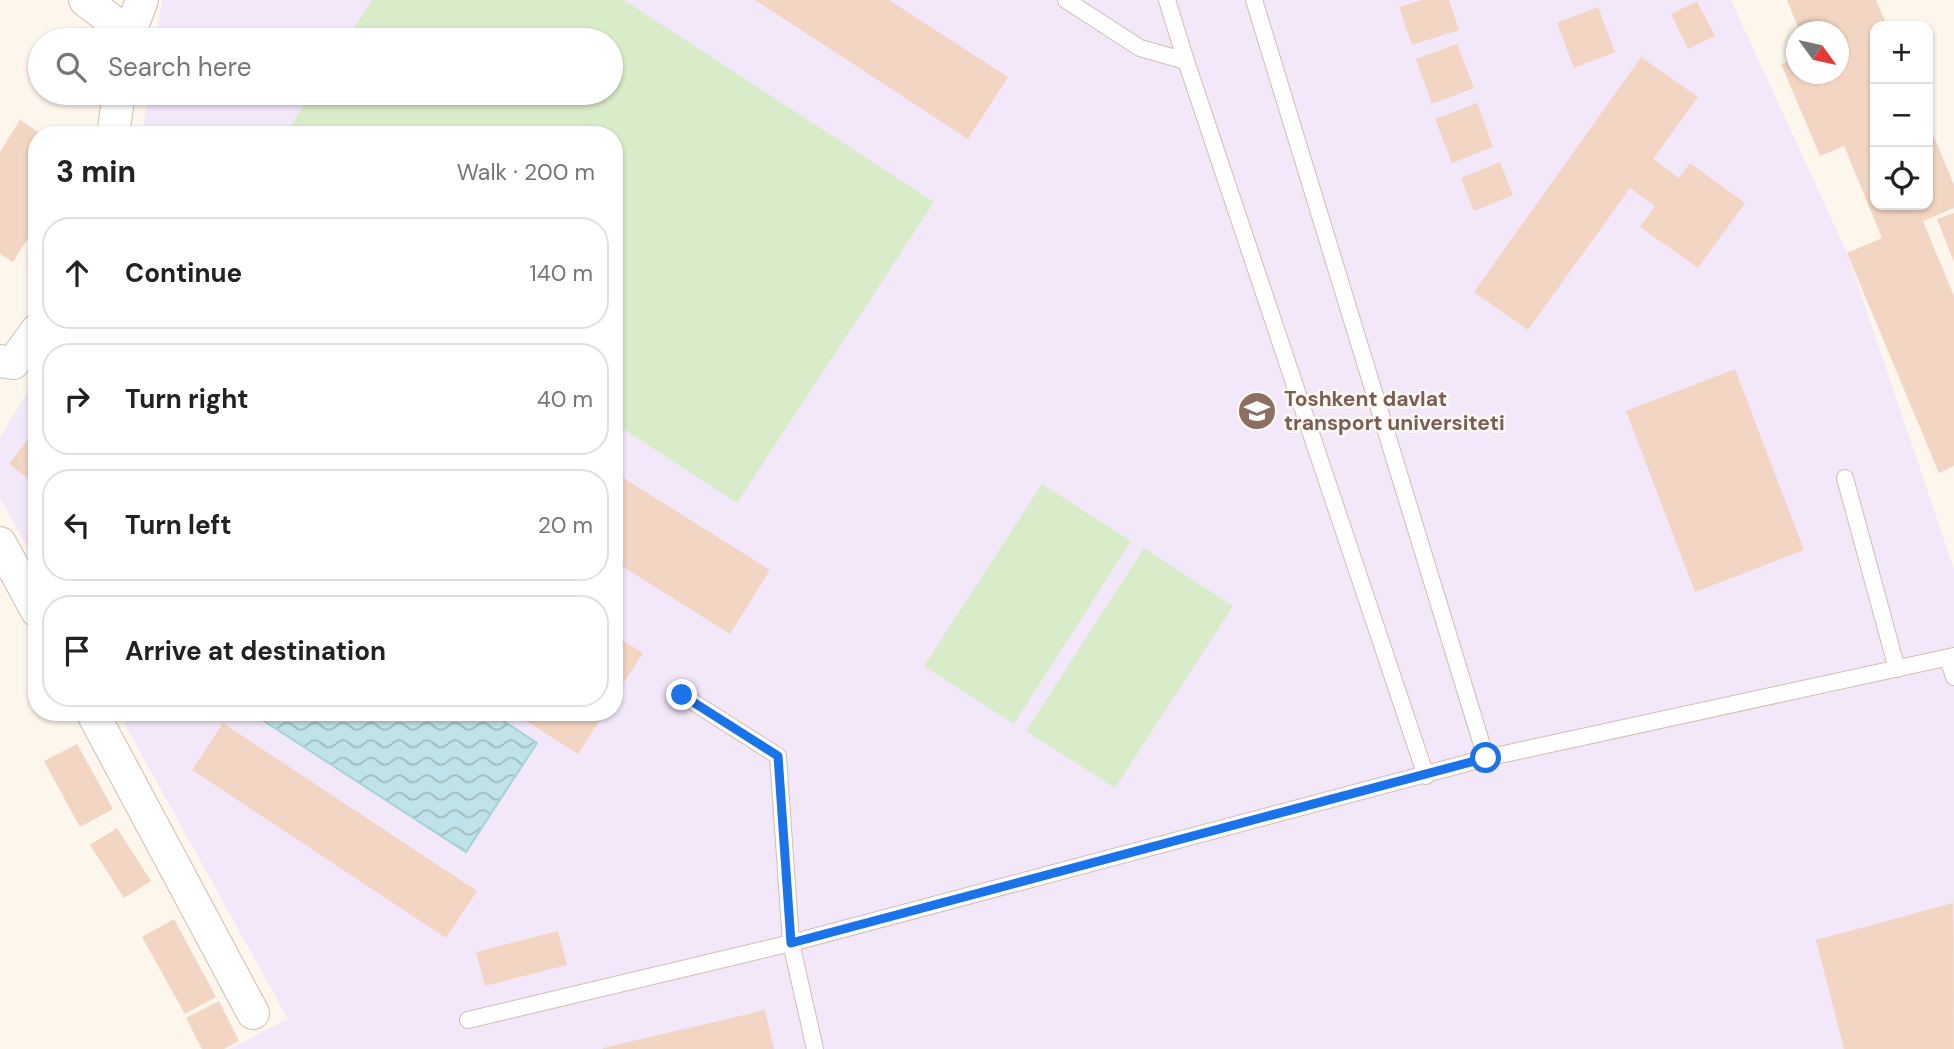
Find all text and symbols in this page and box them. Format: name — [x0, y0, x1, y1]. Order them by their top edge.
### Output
north arrow — [1786, 21, 1849, 84]
map controls — [1870, 21, 1933, 210]
button: + — [1870, 21, 1933, 84]
search box — [28, 28, 623, 105]
icon: search — [52, 48, 90, 86]
text: Search here — [108, 50, 251, 84]
button: − — [1870, 84, 1933, 147]
button: locate — [1870, 147, 1933, 210]
text: 3 min — [56, 152, 136, 191]
text: Walk · 200 m — [457, 157, 595, 187]
icon: ahead — [58, 254, 96, 292]
text: Continue — [125, 256, 242, 290]
text: 140 m — [530, 258, 593, 288]
icon: right — [58, 380, 96, 418]
text: Turn right — [125, 382, 249, 416]
text: 40 m — [537, 384, 593, 414]
place label: Toshkent davlat transport universiteti — [1284, 385, 1505, 437]
school or university icon: Toshkent davlat transport universiteti — [1236, 390, 1278, 432]
icon: left — [58, 506, 96, 544]
text: Turn left — [125, 508, 232, 542]
text: 20 m — [538, 510, 593, 540]
icon: arrive — [58, 632, 96, 670]
text: Arrive at destination — [125, 634, 386, 668]
route end — [666, 679, 697, 710]
route start — [1470, 742, 1501, 773]

